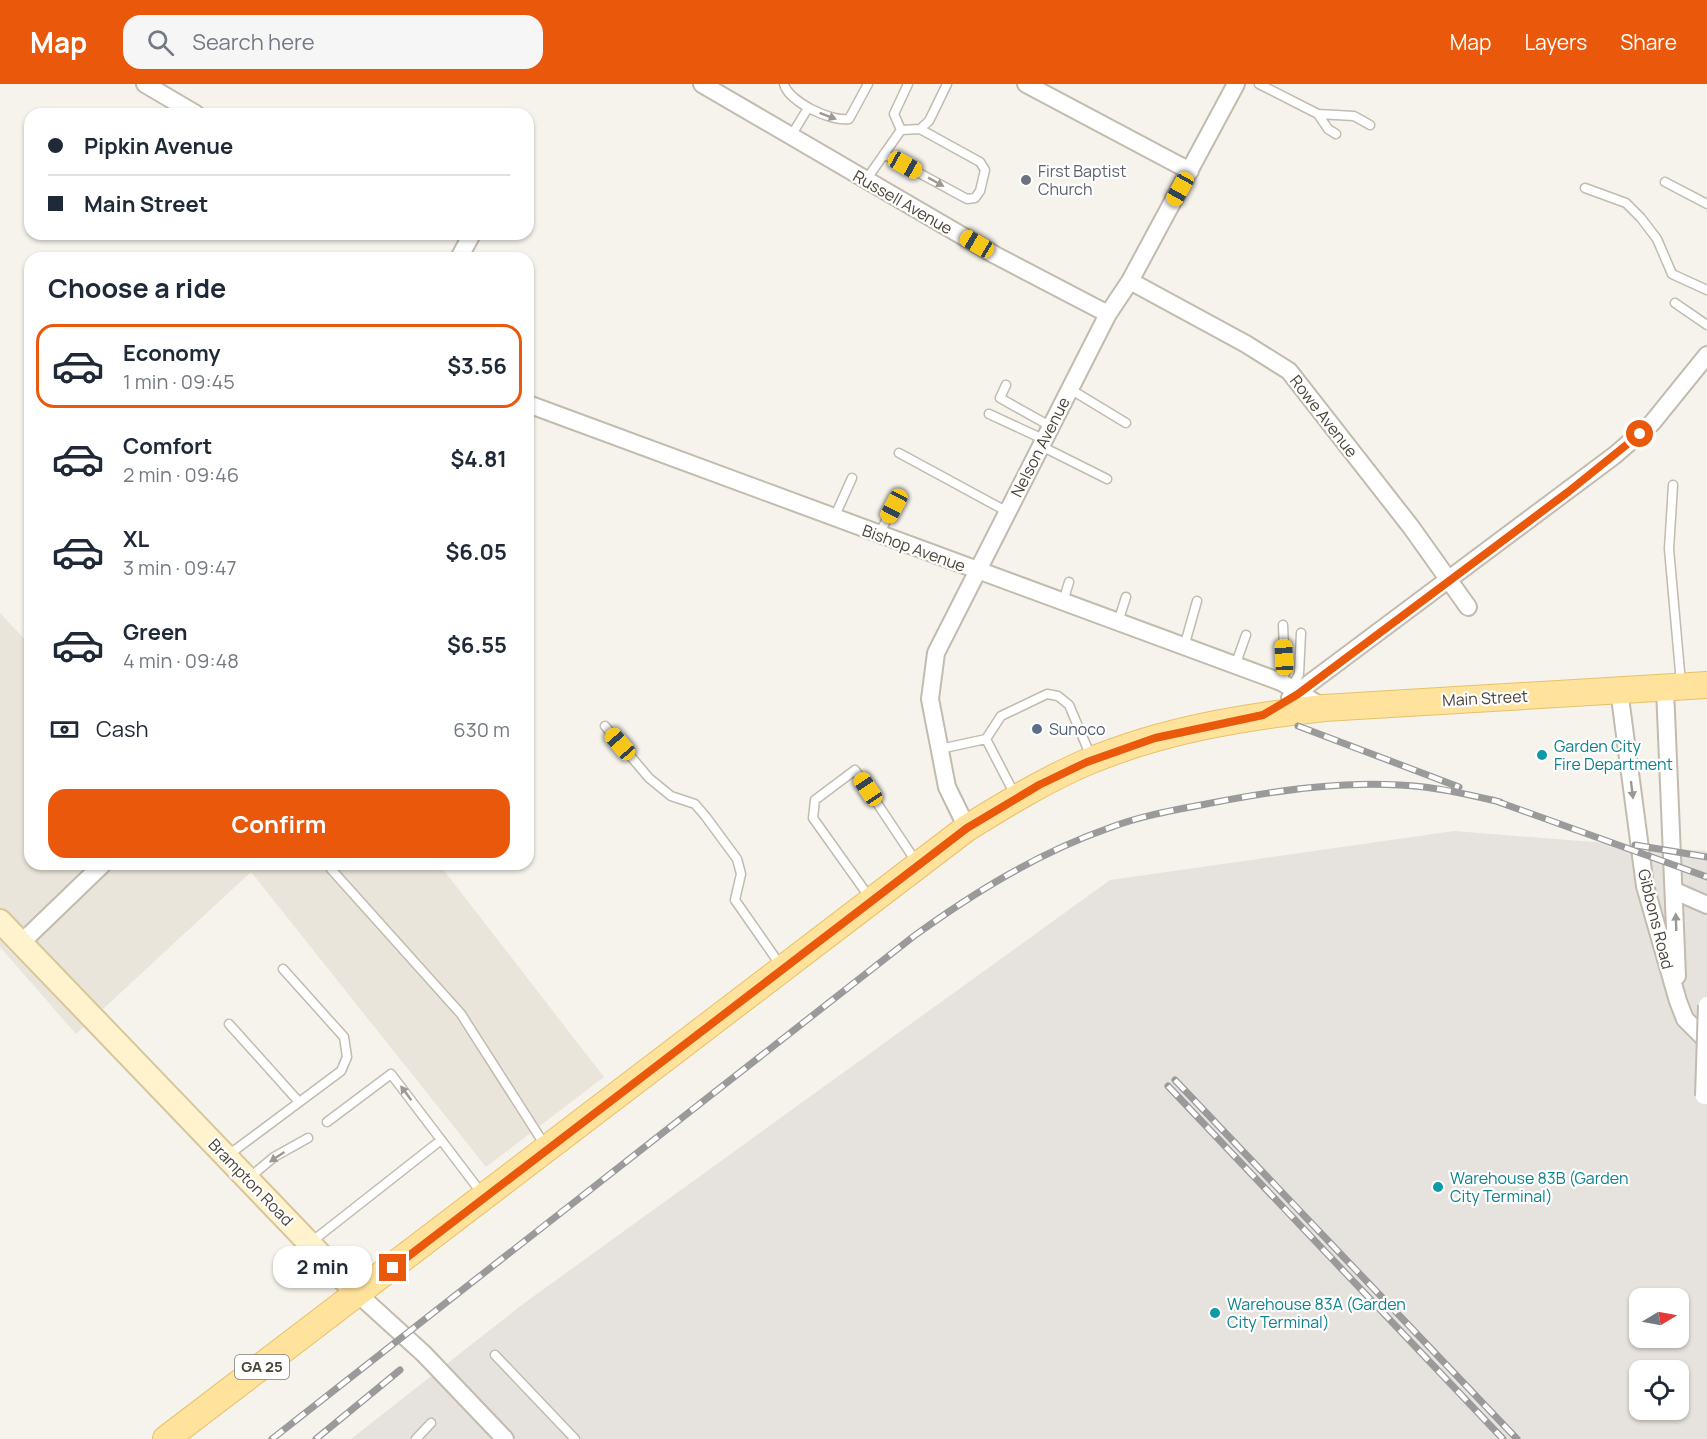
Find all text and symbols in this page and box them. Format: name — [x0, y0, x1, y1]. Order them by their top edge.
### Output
search box — [123, 15, 543, 69]
text: Map — [30, 23, 87, 61]
icon: search — [144, 26, 177, 59]
text: Search here — [192, 27, 315, 57]
text: Map — [1450, 28, 1491, 56]
text: Layers — [1524, 28, 1587, 56]
text: Share — [1620, 28, 1677, 56]
one-way arrow — [820, 111, 838, 121]
text: Pipkin Avenue — [84, 131, 233, 161]
car — [885, 148, 925, 182]
place label: First Baptist Church — [1038, 160, 1126, 200]
street label: Russell Avenue — [849, 165, 957, 239]
car — [1163, 169, 1197, 209]
marker: First Baptist Church — [1019, 173, 1033, 187]
one-way arrow — [927, 177, 944, 187]
text: Main Street — [84, 189, 208, 219]
car — [957, 227, 997, 261]
text: Choose a ride — [48, 269, 226, 306]
text: Economy — [123, 338, 221, 368]
icon: car — [51, 339, 105, 393]
text: $3.56 — [447, 351, 507, 381]
text: 1 min · 09:45 — [123, 368, 235, 395]
street label: Rowe Avenue — [1285, 370, 1363, 462]
street label: Nelson Avenue — [1005, 393, 1075, 501]
route start — [1626, 420, 1653, 447]
text: Comfort — [123, 431, 212, 461]
icon: car — [51, 432, 105, 486]
text: $4.81 — [450, 444, 507, 474]
text: 2 min · 09:46 — [123, 461, 239, 488]
car — [878, 486, 910, 526]
street label: Bishop Avenue — [859, 519, 969, 577]
text: XL — [123, 524, 149, 554]
icon: car — [51, 525, 105, 579]
text: $6.05 — [445, 537, 507, 567]
text: 3 min · 09:47 — [123, 554, 237, 581]
text: Green — [123, 617, 188, 647]
icon: car — [51, 618, 105, 672]
text: $6.55 — [447, 630, 507, 660]
car — [1274, 639, 1294, 675]
text: 4 min · 09:48 — [123, 647, 239, 674]
street label: Main Street — [1442, 685, 1528, 711]
icon: cash — [48, 713, 81, 746]
text: Cash — [96, 714, 149, 744]
text: 630 m — [453, 716, 510, 743]
place label: Sunoco — [1049, 718, 1105, 740]
marker: Sunoco — [1030, 722, 1044, 736]
car — [601, 725, 639, 763]
place label: Garden City Fire Department — [1554, 735, 1673, 775]
marker: Garden City Fire Department — [1535, 748, 1549, 762]
car — [850, 769, 886, 809]
one-way arrow — [1627, 780, 1636, 799]
button: Confirm — [48, 789, 510, 858]
street label: Gibbons Road — [1633, 867, 1679, 971]
one-way arrow — [1671, 912, 1680, 931]
one-way arrow — [399, 1085, 412, 1101]
street label: Brampton Road — [204, 1134, 298, 1230]
one-way arrow — [269, 1151, 285, 1162]
place label: Warehouse 83B (Garden City Terminal) — [1450, 1167, 1628, 1207]
marker: Warehouse 83B (Garden City Terminal) — [1431, 1180, 1445, 1194]
callout: 2 min — [273, 1247, 372, 1289]
text: 2 min — [296, 1253, 349, 1280]
route end — [379, 1254, 406, 1281]
north arrow — [1629, 1288, 1689, 1348]
map controls — [1629, 1288, 1689, 1420]
place label: Warehouse 83A (Garden City Terminal) — [1227, 1293, 1406, 1333]
marker: Warehouse 83A (Garden City Terminal) — [1208, 1306, 1222, 1320]
road number: GA 25 — [235, 1355, 289, 1379]
button: locate — [1629, 1360, 1689, 1420]

